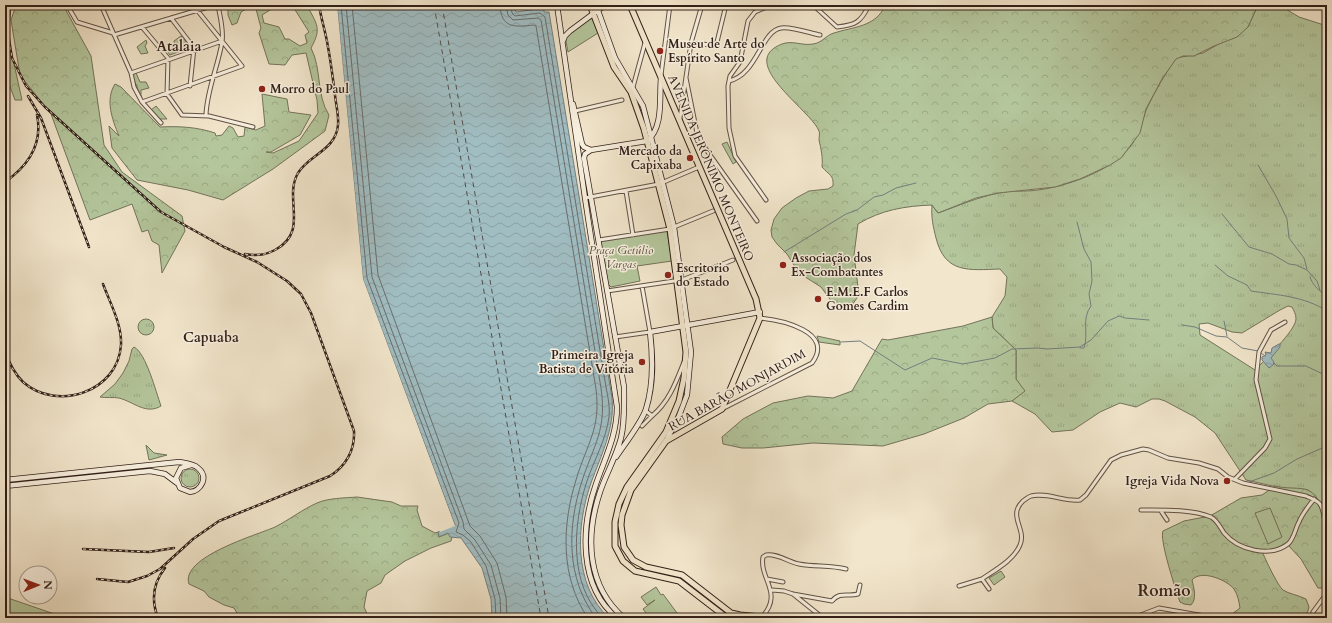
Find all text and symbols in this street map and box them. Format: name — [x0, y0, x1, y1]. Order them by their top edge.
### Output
place label: Museu de Arte do Espírito Santo — [668, 36, 764, 66]
district label: Atalaia — [157, 37, 201, 56]
marker: Museu de Arte do Espírito Santo — [655, 46, 665, 56]
street label: AVENIDA JERÔNIMO MONTEIRO — [664, 72, 759, 264]
place label: Morro do Paul — [270, 81, 349, 97]
marker: Morro do Paul — [257, 84, 267, 94]
place label: Mercado da Capixaba — [619, 143, 682, 173]
marker: Mercado da Capixaba — [685, 153, 695, 163]
park label: Praça Getúlio Vargas — [589, 242, 654, 272]
place label: Associação dos Ex-Combatantes — [791, 250, 883, 280]
place label: Escritorio do Estado — [676, 260, 729, 290]
marker: Associação dos Ex-Combatantes — [778, 260, 788, 270]
marker: Escritorio do Estado — [663, 270, 673, 280]
place label: E.M.E.F Carlos Gomes Cardim — [826, 284, 909, 314]
marker: E.M.E.F Carlos Gomes Cardim — [813, 294, 823, 304]
district label: Capuaba — [183, 328, 239, 347]
street label: RUA BARÃO MONJARDIM — [665, 344, 809, 435]
place label: Primeira Igreja Batista de Vitória — [539, 347, 634, 377]
marker: Primeira Igreja Batista de Vitória — [637, 357, 647, 367]
place label: Igreja Vida Nova — [1125, 473, 1219, 489]
marker: Igreja Vida Nova — [1222, 476, 1232, 486]
north arrow — [18, 565, 58, 605]
text: N — [40, 580, 55, 590]
district label: Romão — [1137, 580, 1191, 602]

